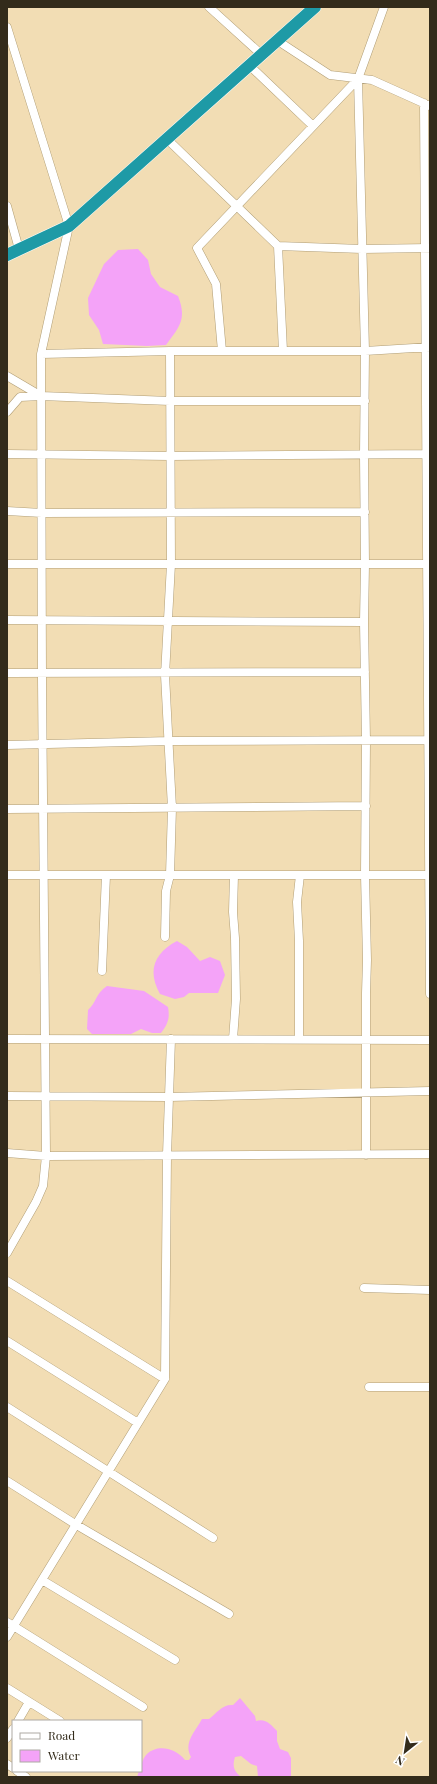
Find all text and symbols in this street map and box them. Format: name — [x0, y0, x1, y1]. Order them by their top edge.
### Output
legend — [12, 1720, 142, 1772]
text: Road — [48, 1727, 75, 1743]
north arrow — [385, 1732, 425, 1772]
text: Water — [47, 1747, 81, 1763]
text: N — [393, 1753, 407, 1770]

